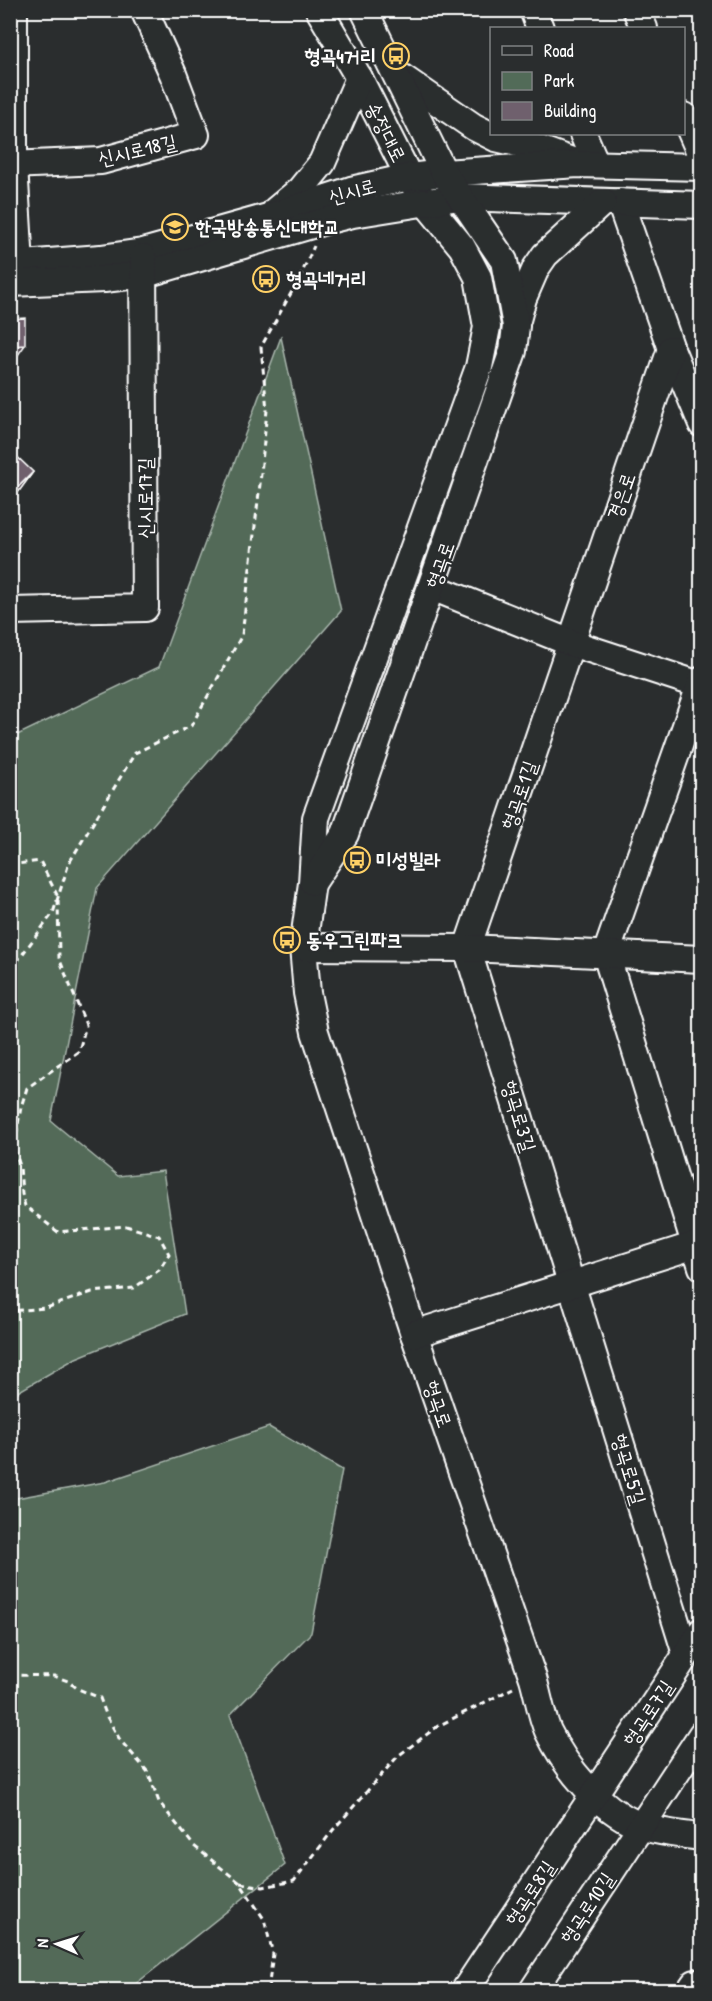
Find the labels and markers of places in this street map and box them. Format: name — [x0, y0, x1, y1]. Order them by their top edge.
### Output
bus stop icon: 형곡4거리 — [381, 41, 411, 71]
place label: 형곡4거리 — [304, 42, 376, 69]
school or university icon: 한국방송통신대학교 — [160, 212, 190, 242]
place label: 한국방송통신대학교 — [194, 213, 340, 240]
bus stop icon: 형곡네거리 — [251, 264, 281, 294]
place label: 형곡네거리 — [286, 265, 366, 292]
bus stop icon: 미성빌라 — [342, 845, 372, 875]
place label: 미성빌라 — [376, 846, 441, 873]
bus stop icon: 동우그린파크 — [272, 925, 302, 955]
place label: 동우그린파크 — [306, 926, 403, 953]

